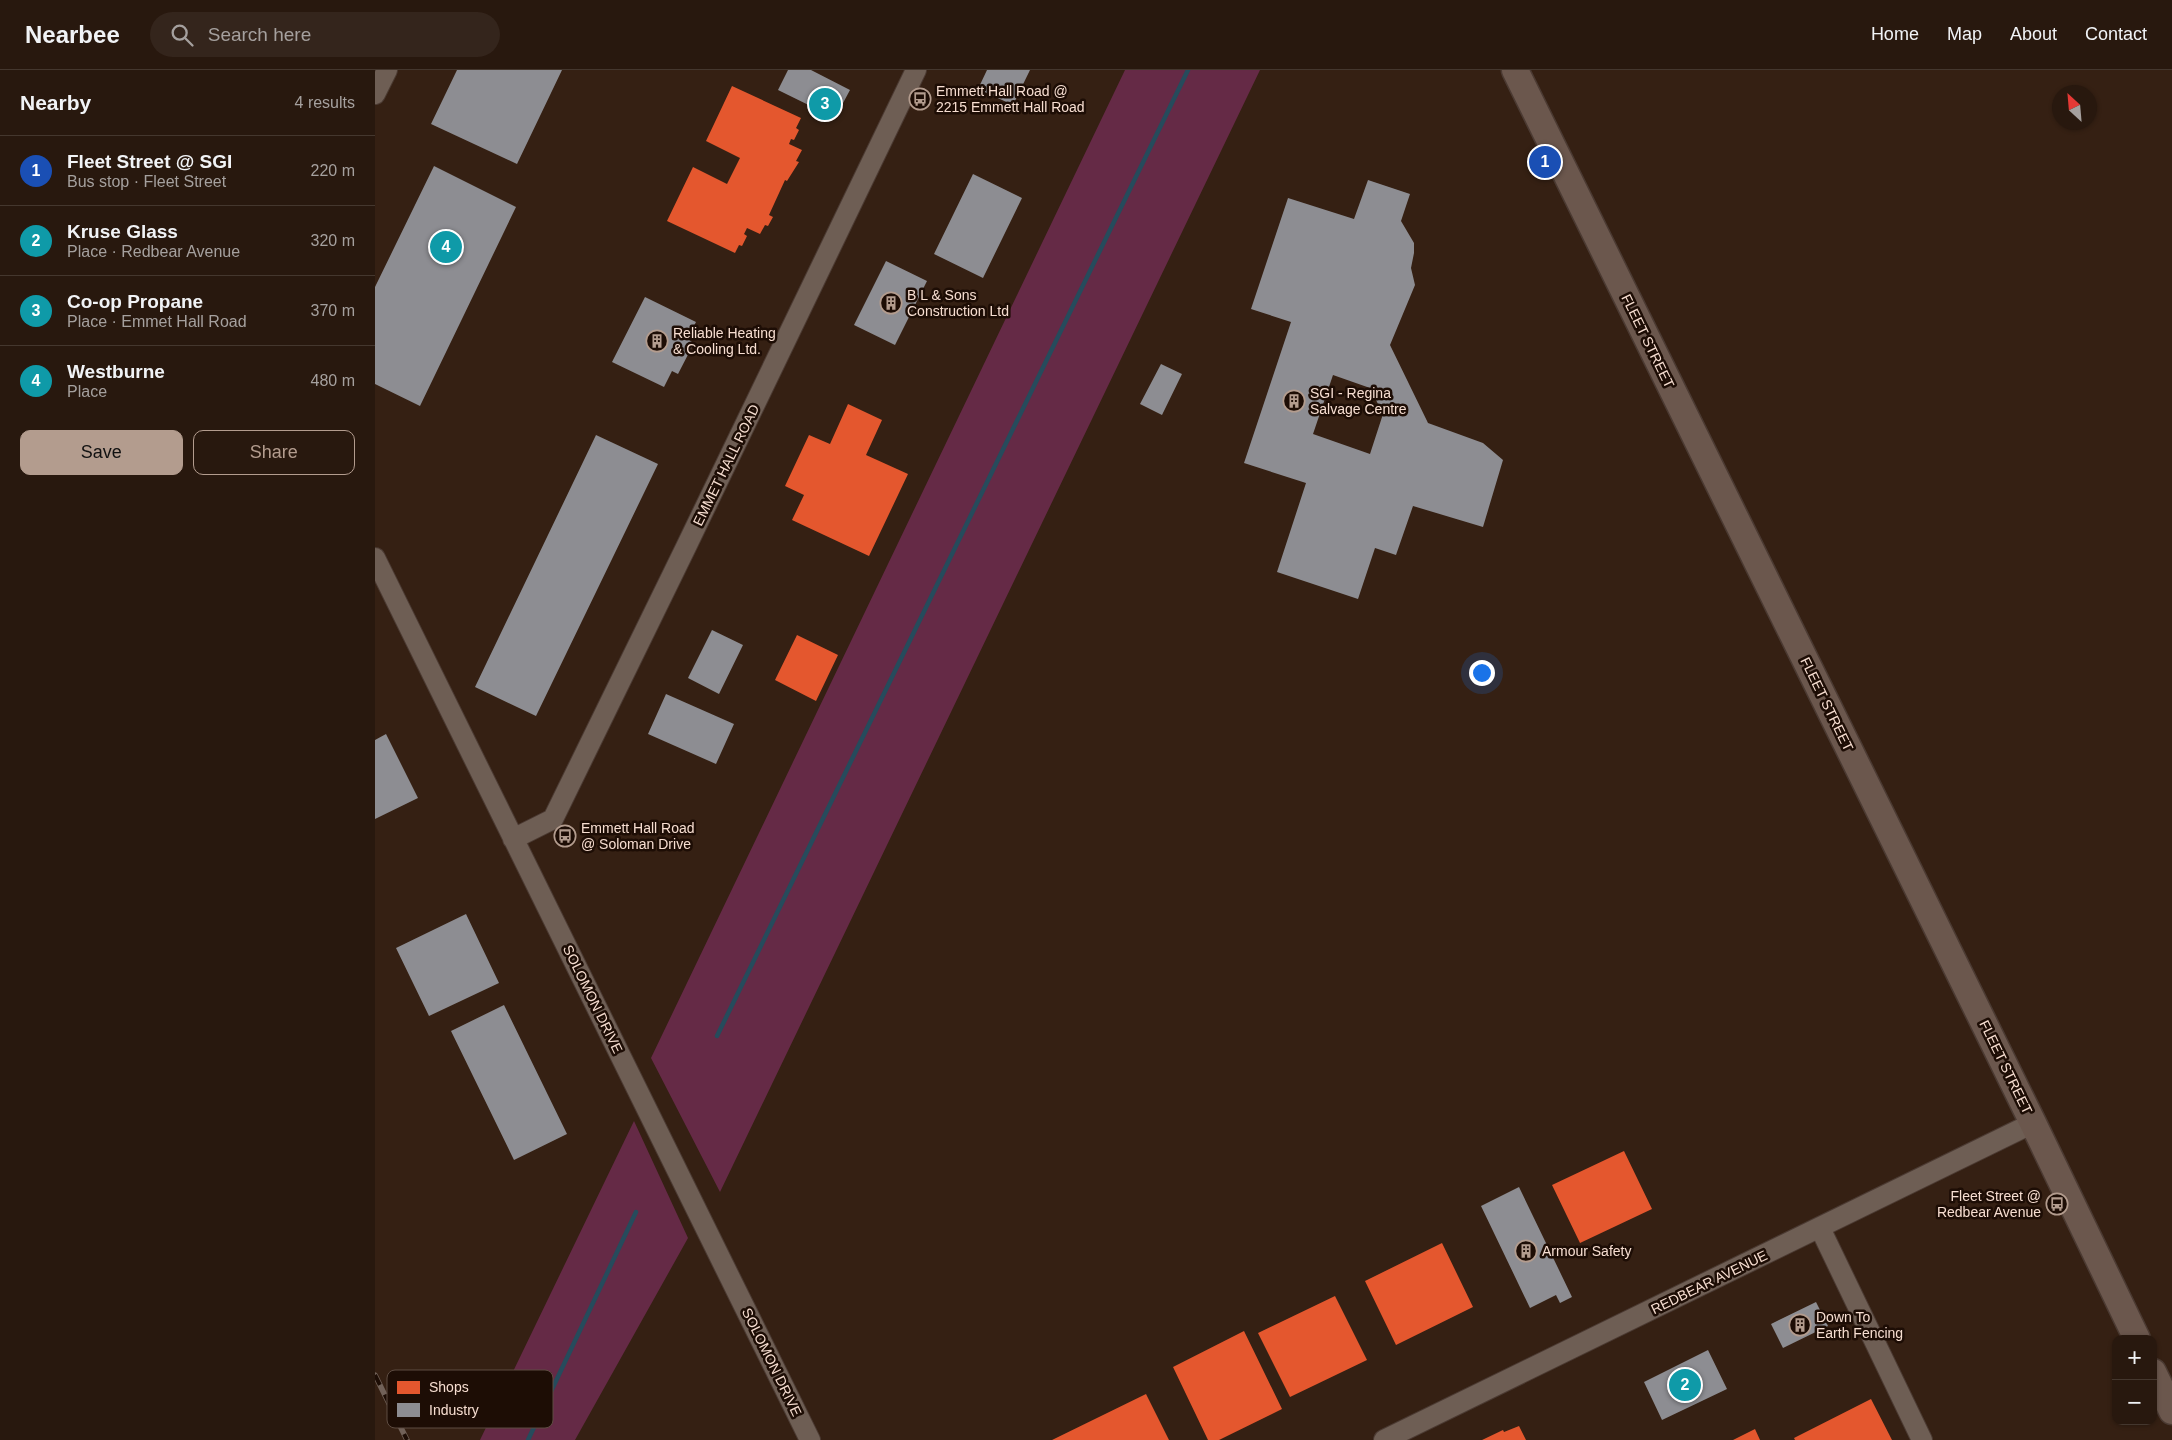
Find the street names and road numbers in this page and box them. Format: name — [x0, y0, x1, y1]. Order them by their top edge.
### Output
street label: FLEET STREET — [1618, 291, 1678, 391]
street label: EMMET HALL ROAD — [690, 402, 762, 528]
street label: FLEET STREET — [1797, 654, 1857, 754]
street label: SOLOMON DRIVE — [560, 942, 626, 1056]
street label: FLEET STREET — [1976, 1017, 2036, 1117]
street label: REDBEAR AVENUE — [1648, 1247, 1770, 1317]
street label: SOLOMON DRIVE — [739, 1305, 805, 1419]

